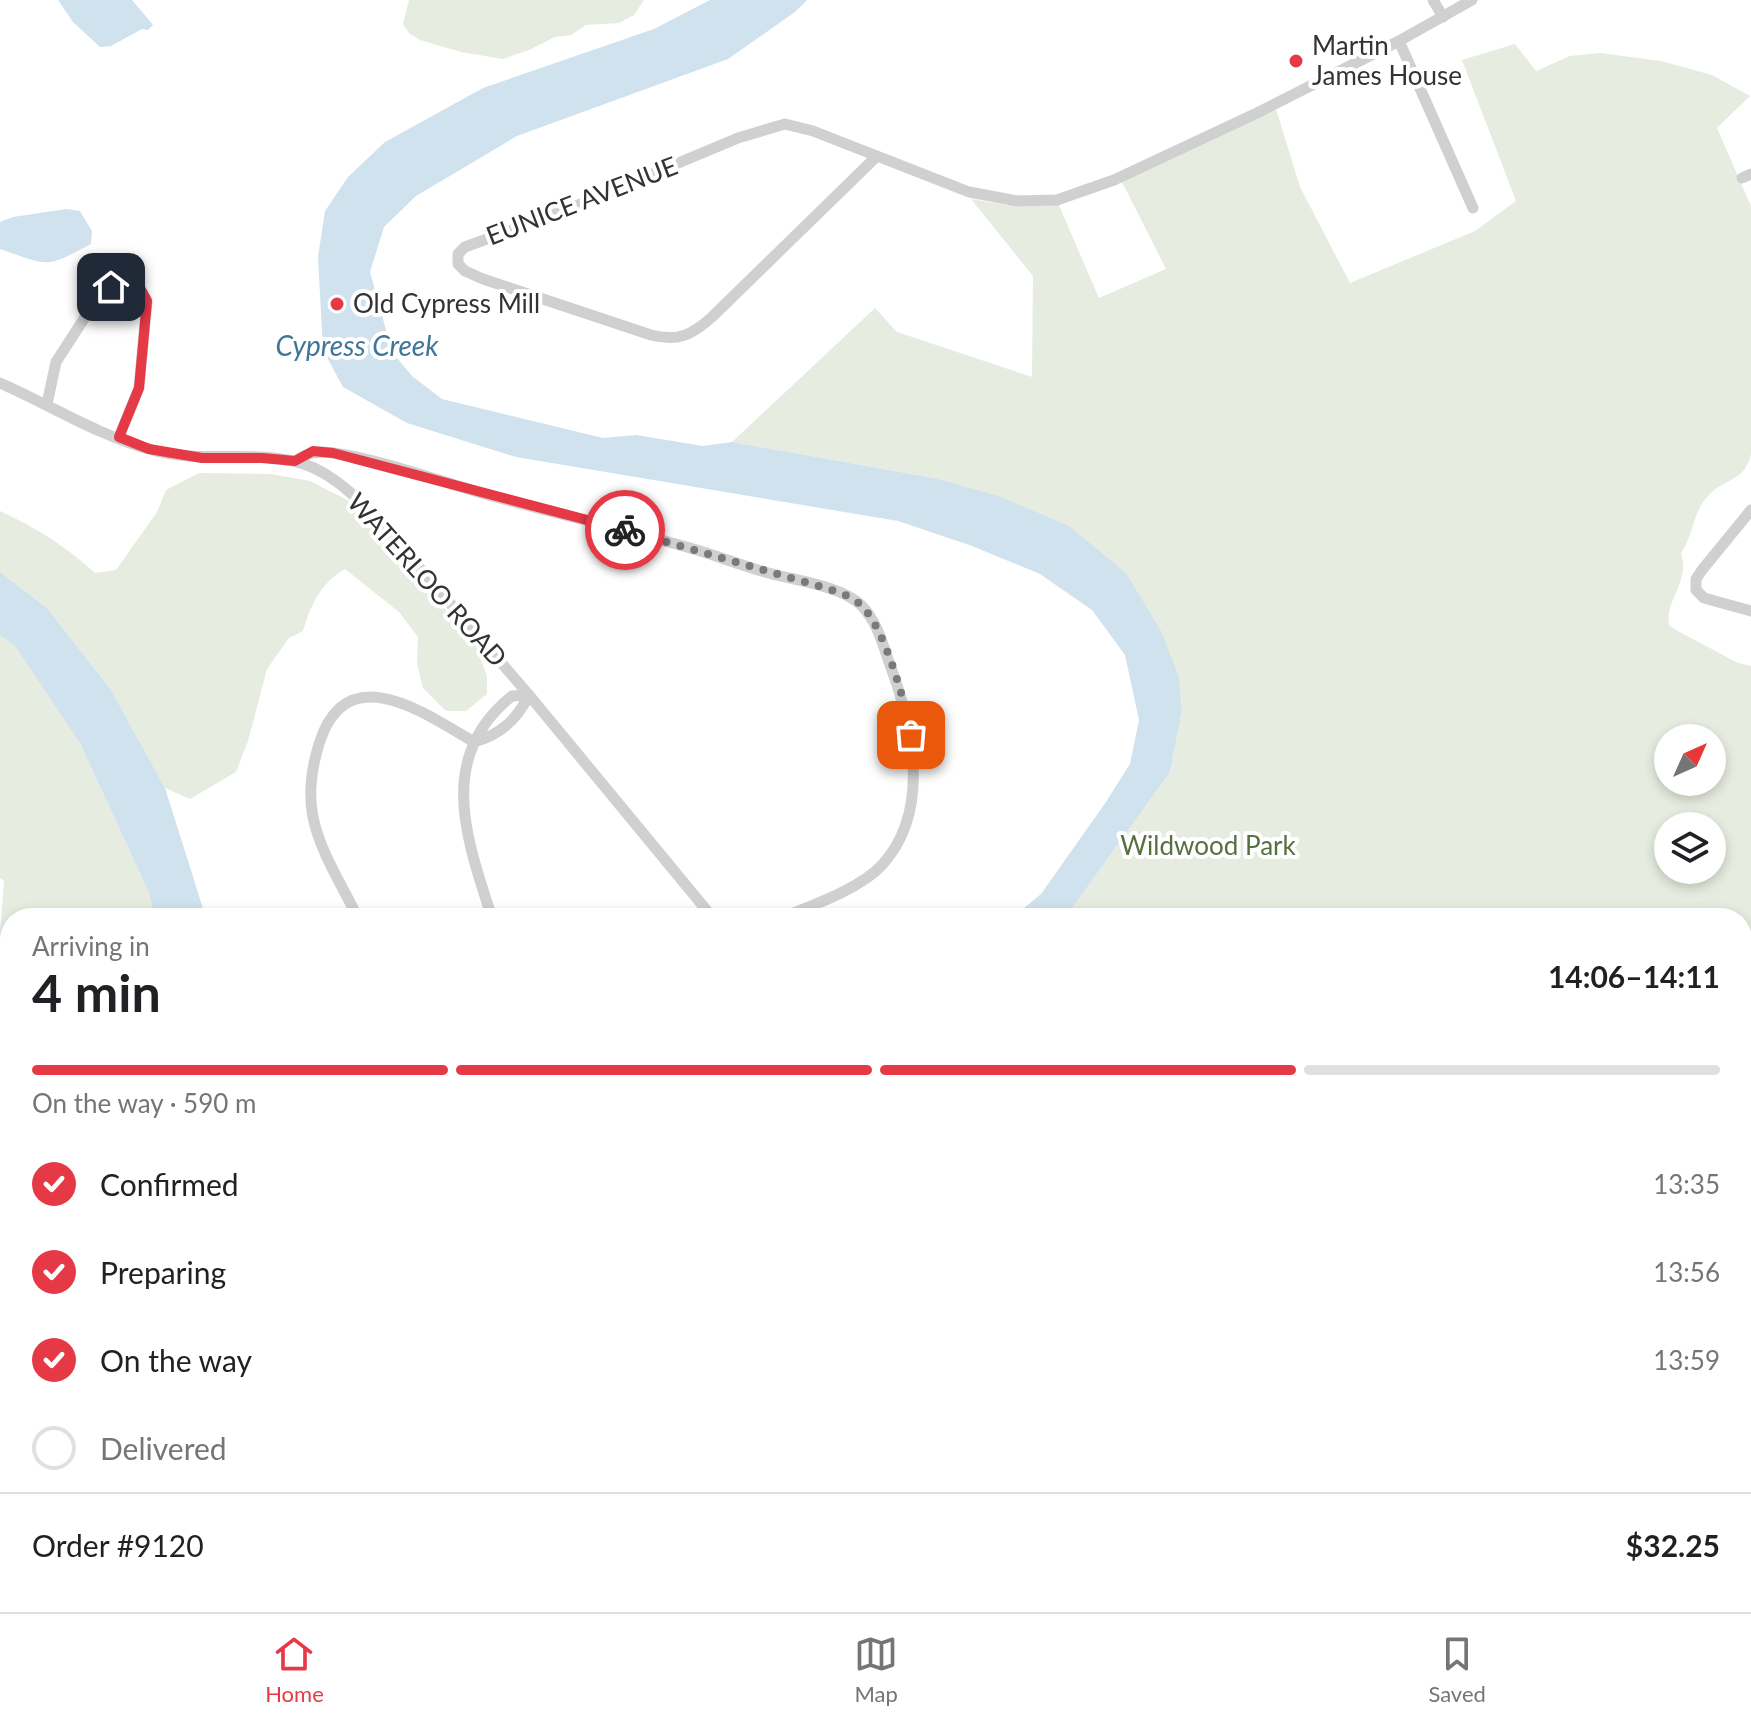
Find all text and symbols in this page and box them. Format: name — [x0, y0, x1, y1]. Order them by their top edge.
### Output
place label: Martin James House — [1312, 29, 1462, 91]
marker: Martin James House — [1287, 52, 1305, 70]
street label: EUNICE AVENUE — [481, 149, 682, 251]
pin — [77, 253, 145, 321]
icon: home — [89, 265, 133, 309]
place label: Old Cypress Mill — [353, 287, 540, 319]
marker: Old Cypress Mill — [328, 295, 346, 313]
water label: Cypress Creek — [275, 328, 439, 362]
street label: WATERLOO ROAD — [341, 486, 514, 673]
courier — [585, 490, 665, 570]
icon: bike — [603, 508, 647, 552]
pin — [877, 701, 945, 769]
icon: bag — [889, 713, 933, 757]
north arrow — [1654, 724, 1726, 796]
map controls — [1654, 724, 1726, 884]
button: layers — [1654, 812, 1726, 884]
park label: Wildwood Park — [1120, 829, 1297, 861]
text: Arriving in — [32, 930, 150, 962]
text: 14:06–14:11 — [1548, 958, 1720, 994]
text: 4 min — [32, 961, 161, 1023]
text: On the way · 590 m — [32, 1087, 256, 1119]
icon: check — [32, 1162, 76, 1206]
text: Confirmed — [100, 1166, 239, 1202]
text: 13:35 — [1653, 1168, 1720, 1200]
icon: check — [32, 1250, 76, 1294]
text: Preparing — [100, 1254, 226, 1290]
text: 13:56 — [1653, 1256, 1720, 1288]
icon: check — [32, 1338, 76, 1382]
text: On the way — [100, 1342, 252, 1378]
text: 13:59 — [1653, 1344, 1720, 1376]
text: Delivered — [100, 1430, 227, 1466]
text: Order #9120 — [32, 1527, 204, 1563]
text: $32.25 — [1626, 1527, 1720, 1563]
tab: Home — [265, 1632, 324, 1707]
tab: Map — [854, 1632, 898, 1707]
tab: Saved — [1428, 1632, 1486, 1707]

